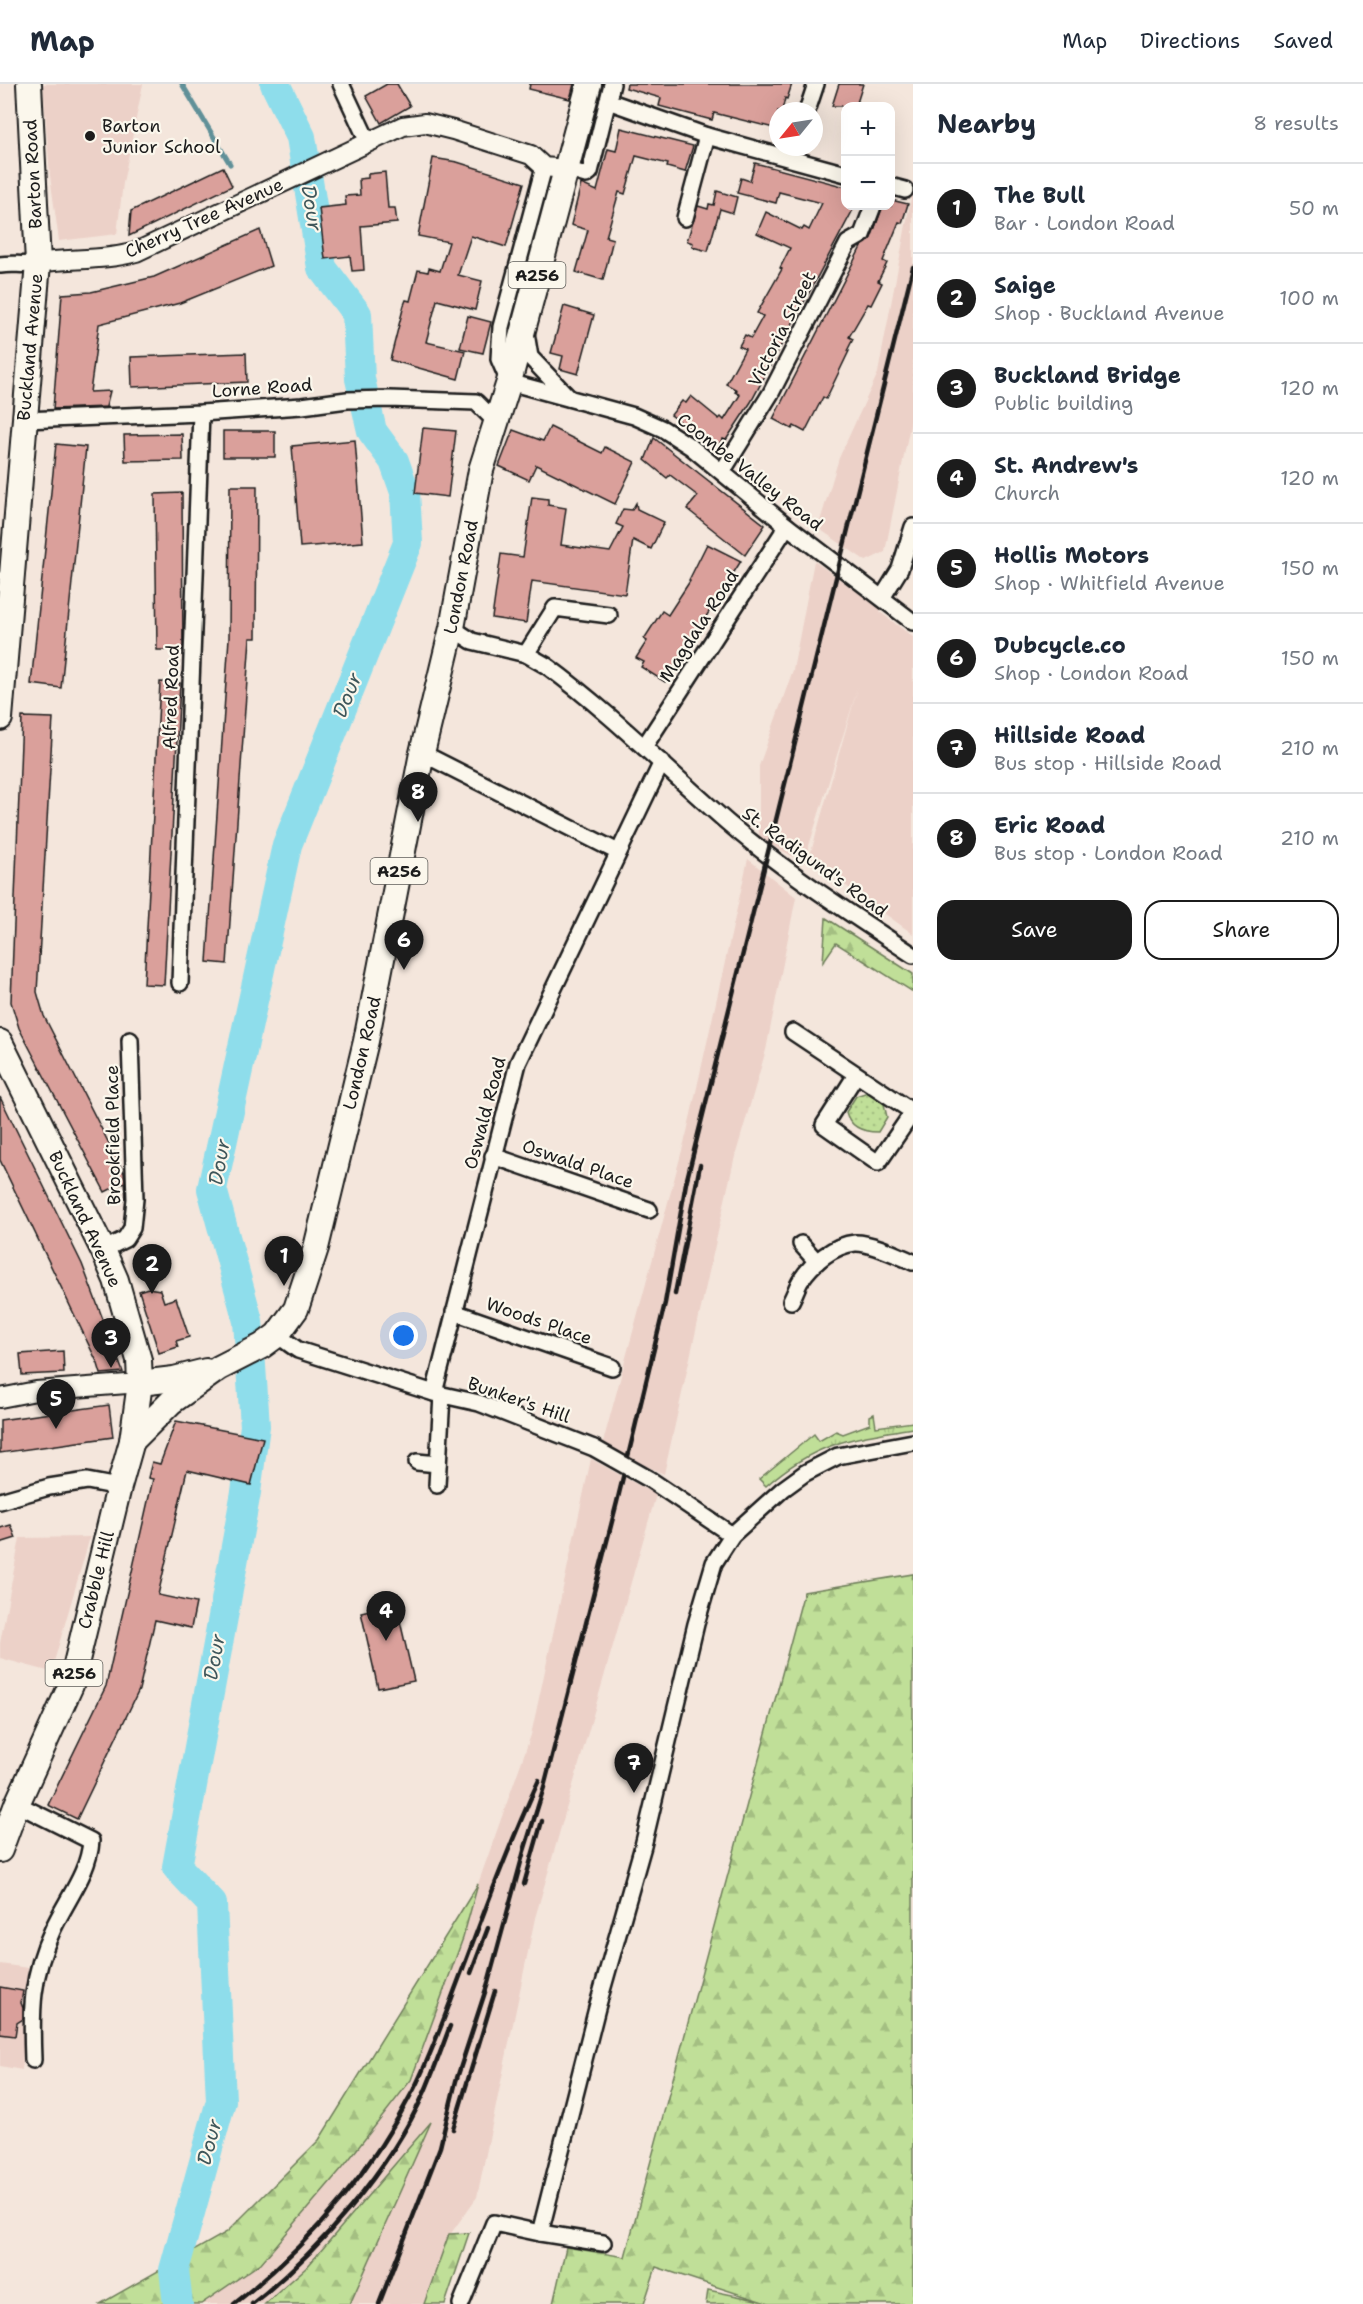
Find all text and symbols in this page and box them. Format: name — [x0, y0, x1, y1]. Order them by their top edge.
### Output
text: Map — [30, 22, 95, 60]
text: Map — [1062, 27, 1107, 55]
text: Directions — [1140, 27, 1240, 55]
text: Saved — [1273, 27, 1333, 55]
north arrow — [769, 102, 823, 156]
map controls — [841, 102, 895, 210]
button: + — [841, 102, 895, 156]
text: Nearby — [937, 106, 1036, 141]
text: 8 results — [1253, 110, 1339, 136]
place label: Barton Junior School — [102, 114, 221, 159]
street label: Barton Road — [18, 119, 48, 229]
marker: Barton Junior School — [83, 129, 97, 143]
button: − — [841, 156, 895, 210]
street label: Cherry Tree Avenue — [121, 172, 287, 264]
text: The Bull — [994, 181, 1085, 210]
water label: Dour — [296, 183, 329, 233]
text: 1 — [952, 195, 961, 221]
text: 50 m — [1289, 195, 1339, 221]
text: Bar · London Road — [994, 210, 1175, 236]
road number: A256 — [508, 262, 566, 288]
street label: Victoria Street — [743, 267, 821, 391]
text: Saige — [994, 271, 1056, 300]
street label: Buckland Avenue — [12, 272, 48, 422]
text: 2 — [950, 285, 964, 311]
text: 100 m — [1279, 285, 1339, 311]
text: Shop · Buckland Avenue — [994, 300, 1224, 326]
text: Buckland Bridge — [994, 361, 1181, 390]
street label: Lorne Road — [211, 373, 313, 403]
text: 3 — [950, 375, 964, 401]
text: 120 m — [1280, 375, 1339, 401]
text: Public building — [994, 390, 1133, 416]
street label: Coombe Valley Road — [672, 407, 828, 537]
text: St. Andrew's — [994, 451, 1138, 480]
text: 4 — [950, 465, 964, 491]
text: 120 m — [1280, 465, 1339, 491]
text: Church — [994, 480, 1060, 506]
street label: London Road — [438, 518, 484, 636]
text: Hollis Motors — [994, 541, 1149, 570]
text: 5 — [950, 555, 963, 581]
text: 150 m — [1281, 555, 1339, 581]
street label: Magdala Road — [654, 565, 744, 687]
text: Shop · Whitfield Avenue — [994, 570, 1225, 596]
text: Dubcycle.co — [994, 631, 1126, 660]
street label: Alfred Road — [157, 644, 185, 750]
text: 6 — [950, 645, 964, 671]
text: 150 m — [1281, 645, 1339, 671]
text: Shop · London Road — [994, 660, 1188, 686]
water label: Dour — [326, 668, 368, 721]
text: Hillside Road — [994, 721, 1145, 750]
text: 7 — [950, 735, 964, 761]
text: 210 m — [1280, 735, 1339, 761]
text: Bus stop · Hillside Road — [994, 750, 1222, 776]
pin: 8 — [398, 772, 438, 822]
street label: St. Radigund's Road — [737, 801, 893, 923]
text: Eric Road — [994, 811, 1105, 840]
text: 8 — [950, 825, 964, 851]
text: 210 m — [1280, 825, 1339, 851]
text: Bus stop · London Road — [994, 840, 1223, 866]
road number: A256 — [370, 858, 428, 884]
button: Save — [937, 900, 1132, 960]
button: Share — [1144, 900, 1339, 960]
pin: 6 — [384, 920, 424, 970]
street label: London Road — [337, 994, 387, 1112]
street label: Oswald Road — [458, 1054, 512, 1172]
street label: Brookfield Place — [100, 1065, 126, 1205]
street label: Oswald Place — [519, 1134, 637, 1194]
water label: Dour — [202, 1136, 236, 1187]
street label: Buckland Avenue — [43, 1147, 127, 1291]
pin: 1 — [264, 1236, 304, 1286]
pin: 2 — [132, 1244, 172, 1294]
street label: Woods Place — [483, 1292, 595, 1350]
pin: 3 — [92, 1318, 130, 1368]
your location — [389, 1321, 418, 1350]
street label: Bunker's Hill — [465, 1371, 574, 1429]
pin: 5 — [36, 1380, 76, 1429]
street label: Crabble Hill — [72, 1528, 120, 1632]
pin: 4 — [366, 1592, 406, 1641]
water label: Dour — [197, 1631, 231, 1682]
road number: A256 — [46, 1660, 103, 1686]
pin: 7 — [614, 1744, 654, 1793]
water label: Dour — [190, 2116, 228, 2168]

